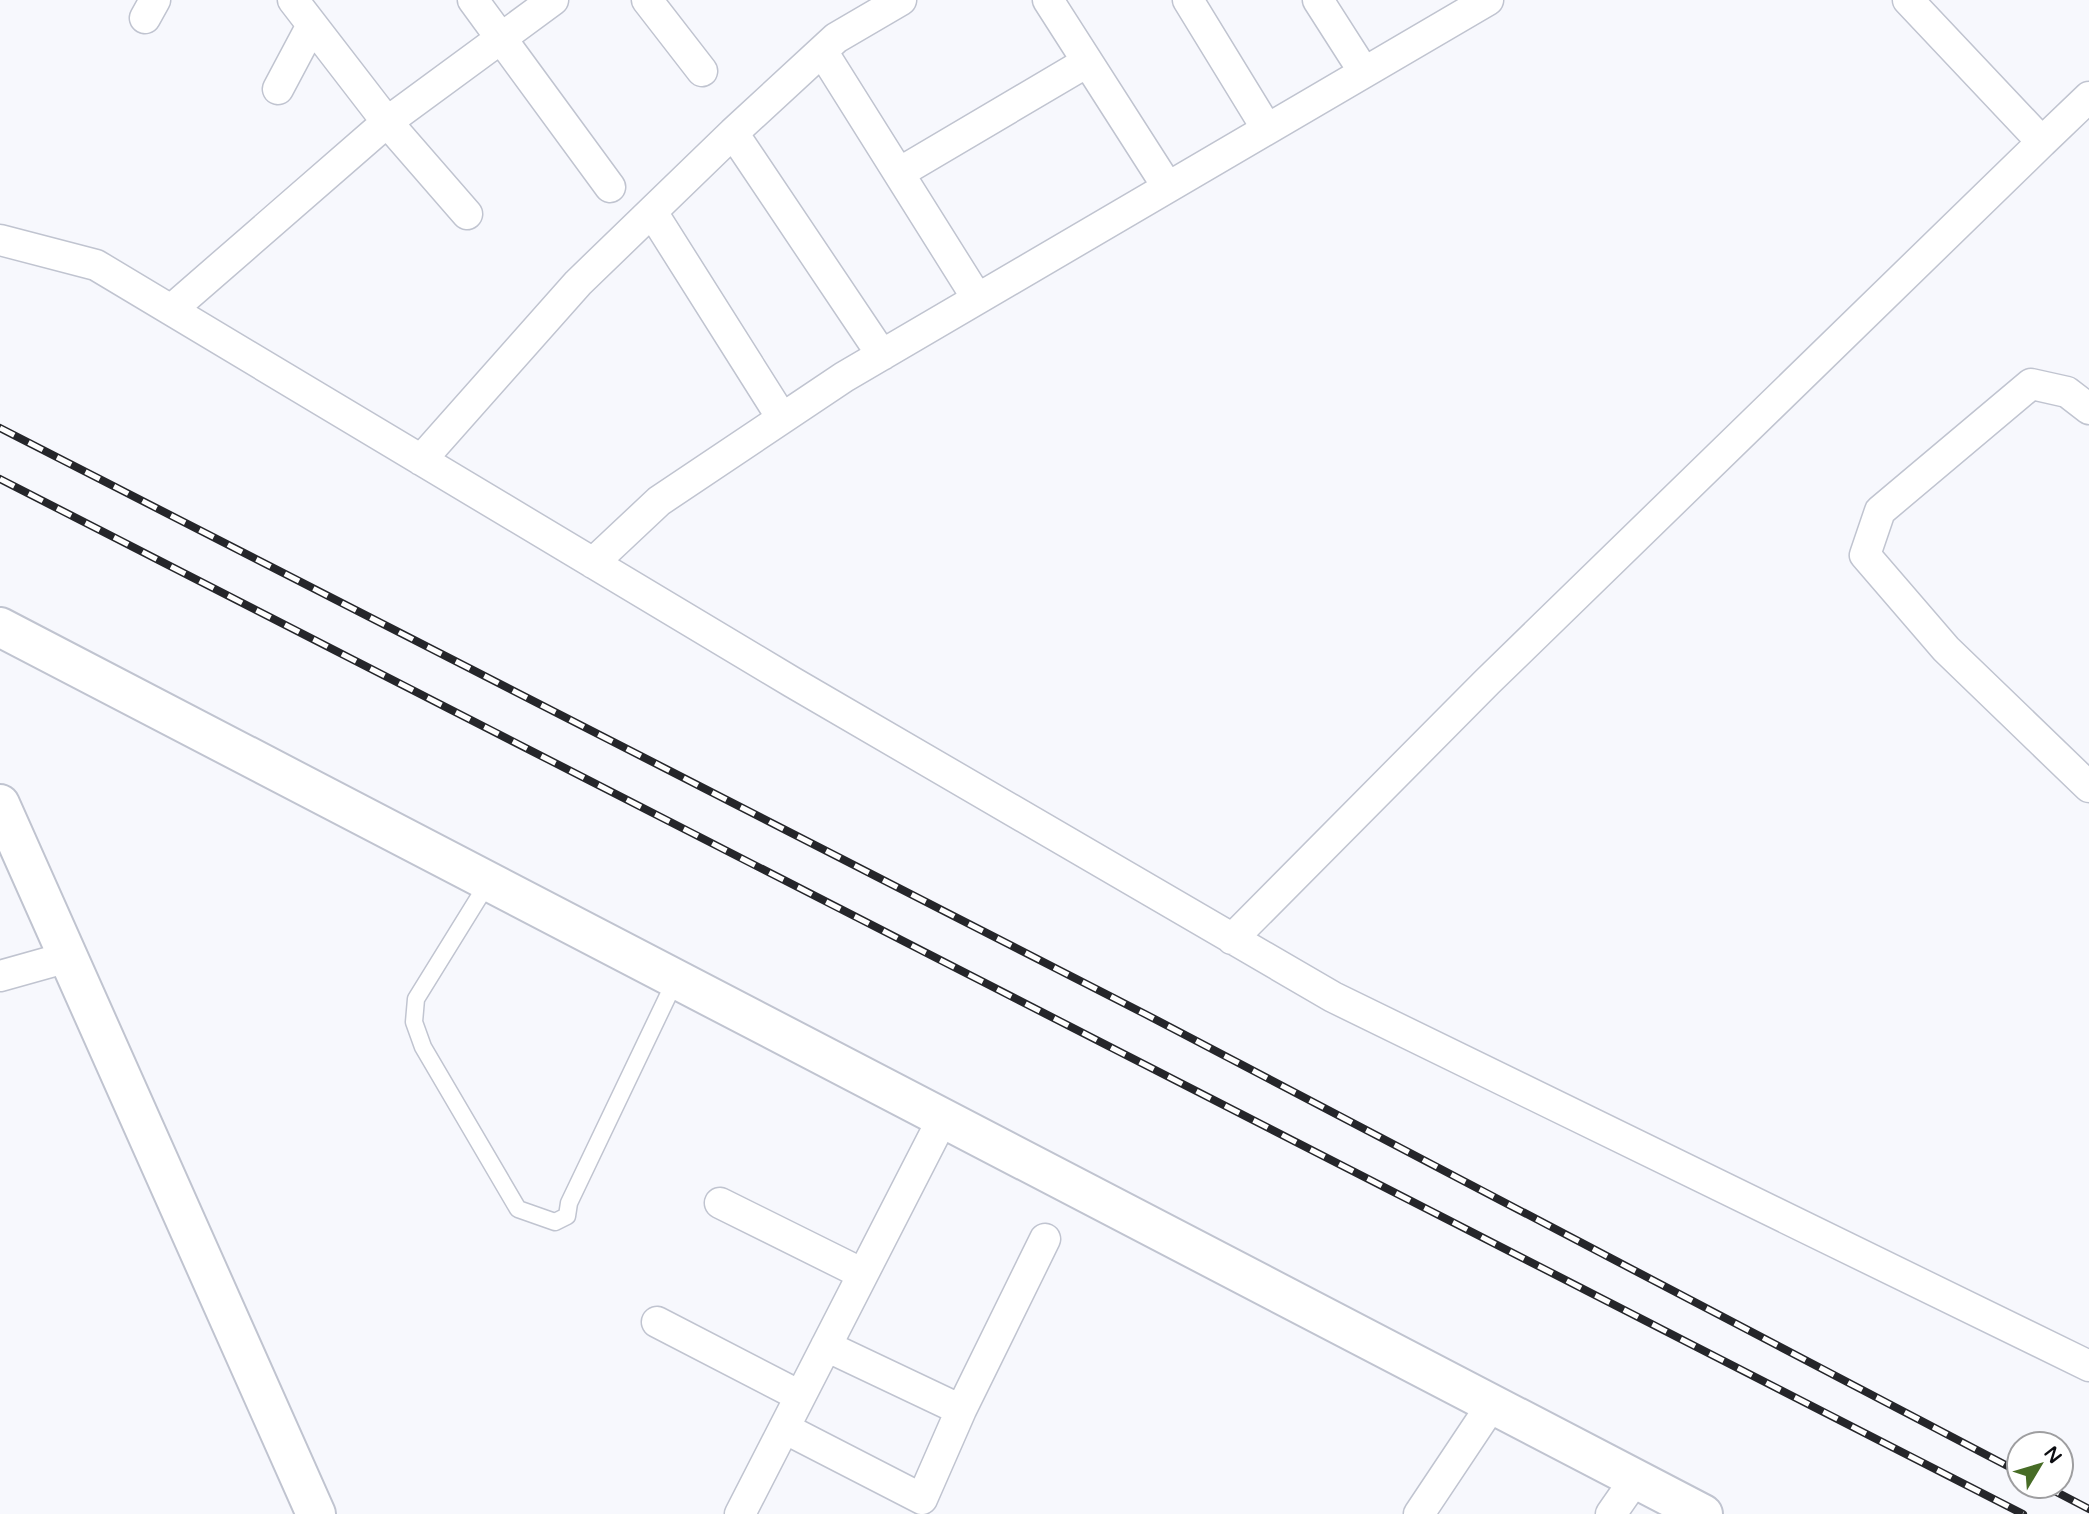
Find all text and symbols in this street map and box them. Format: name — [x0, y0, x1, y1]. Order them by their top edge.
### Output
north arrow — [2005, 1430, 2075, 1500]
text: N — [2039, 1442, 2066, 1468]

